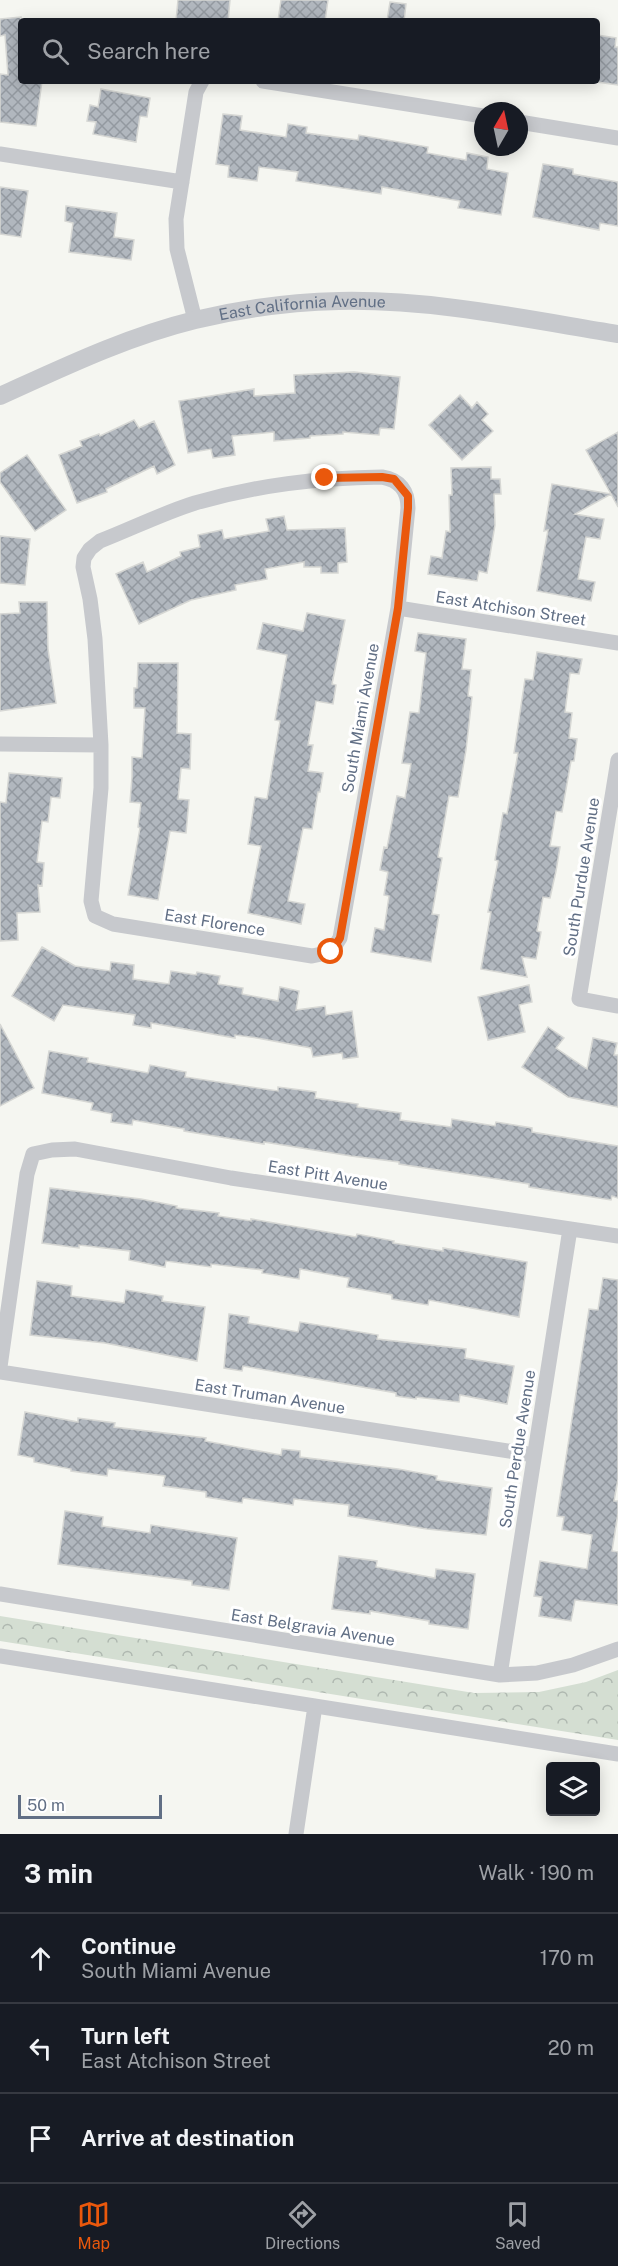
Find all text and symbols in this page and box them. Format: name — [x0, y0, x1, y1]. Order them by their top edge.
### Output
search box — [18, 18, 600, 84]
icon: search — [39, 35, 72, 68]
text: Search here — [87, 38, 211, 64]
north arrow — [474, 102, 528, 156]
street label: East California Avenue — [217, 292, 386, 325]
route end — [311, 464, 337, 490]
street label: East Atchison Street — [434, 587, 587, 630]
street label: South Miami Avenue — [338, 642, 383, 795]
street label: South Purdue Avenue — [560, 796, 603, 958]
street label: East Florence — [163, 905, 267, 940]
route start — [317, 938, 343, 964]
street label: East Pitt Avenue — [267, 1157, 389, 1194]
street label: South Perdue Avenue — [496, 1368, 539, 1530]
street label: East Truman Avenue — [193, 1375, 346, 1418]
street label: East Belgravia Avenue — [230, 1605, 396, 1650]
map controls — [546, 1762, 600, 1816]
button: layers — [546, 1762, 600, 1816]
scale bar — [18, 1792, 162, 1820]
text: 50 m — [27, 1796, 65, 1815]
text: 3 min — [24, 1858, 93, 1889]
text: Walk · 190 m — [478, 1861, 594, 1885]
text: Continue — [81, 1933, 176, 1959]
icon: ahead — [24, 1942, 57, 1975]
text: 170 m — [540, 1946, 594, 1970]
text: South Miami Avenue — [81, 1959, 271, 1983]
text: Turn left — [81, 2023, 170, 2049]
icon: left — [24, 2032, 57, 2065]
text: 20 m — [548, 2036, 594, 2060]
text: East Atchison Street — [81, 2049, 271, 2073]
icon: arrive — [24, 2122, 57, 2155]
text: Arrive at destination — [81, 2125, 294, 2151]
tab: Map — [77, 2198, 110, 2253]
tab: Directions — [265, 2198, 340, 2253]
tab: Saved — [495, 2198, 541, 2253]

